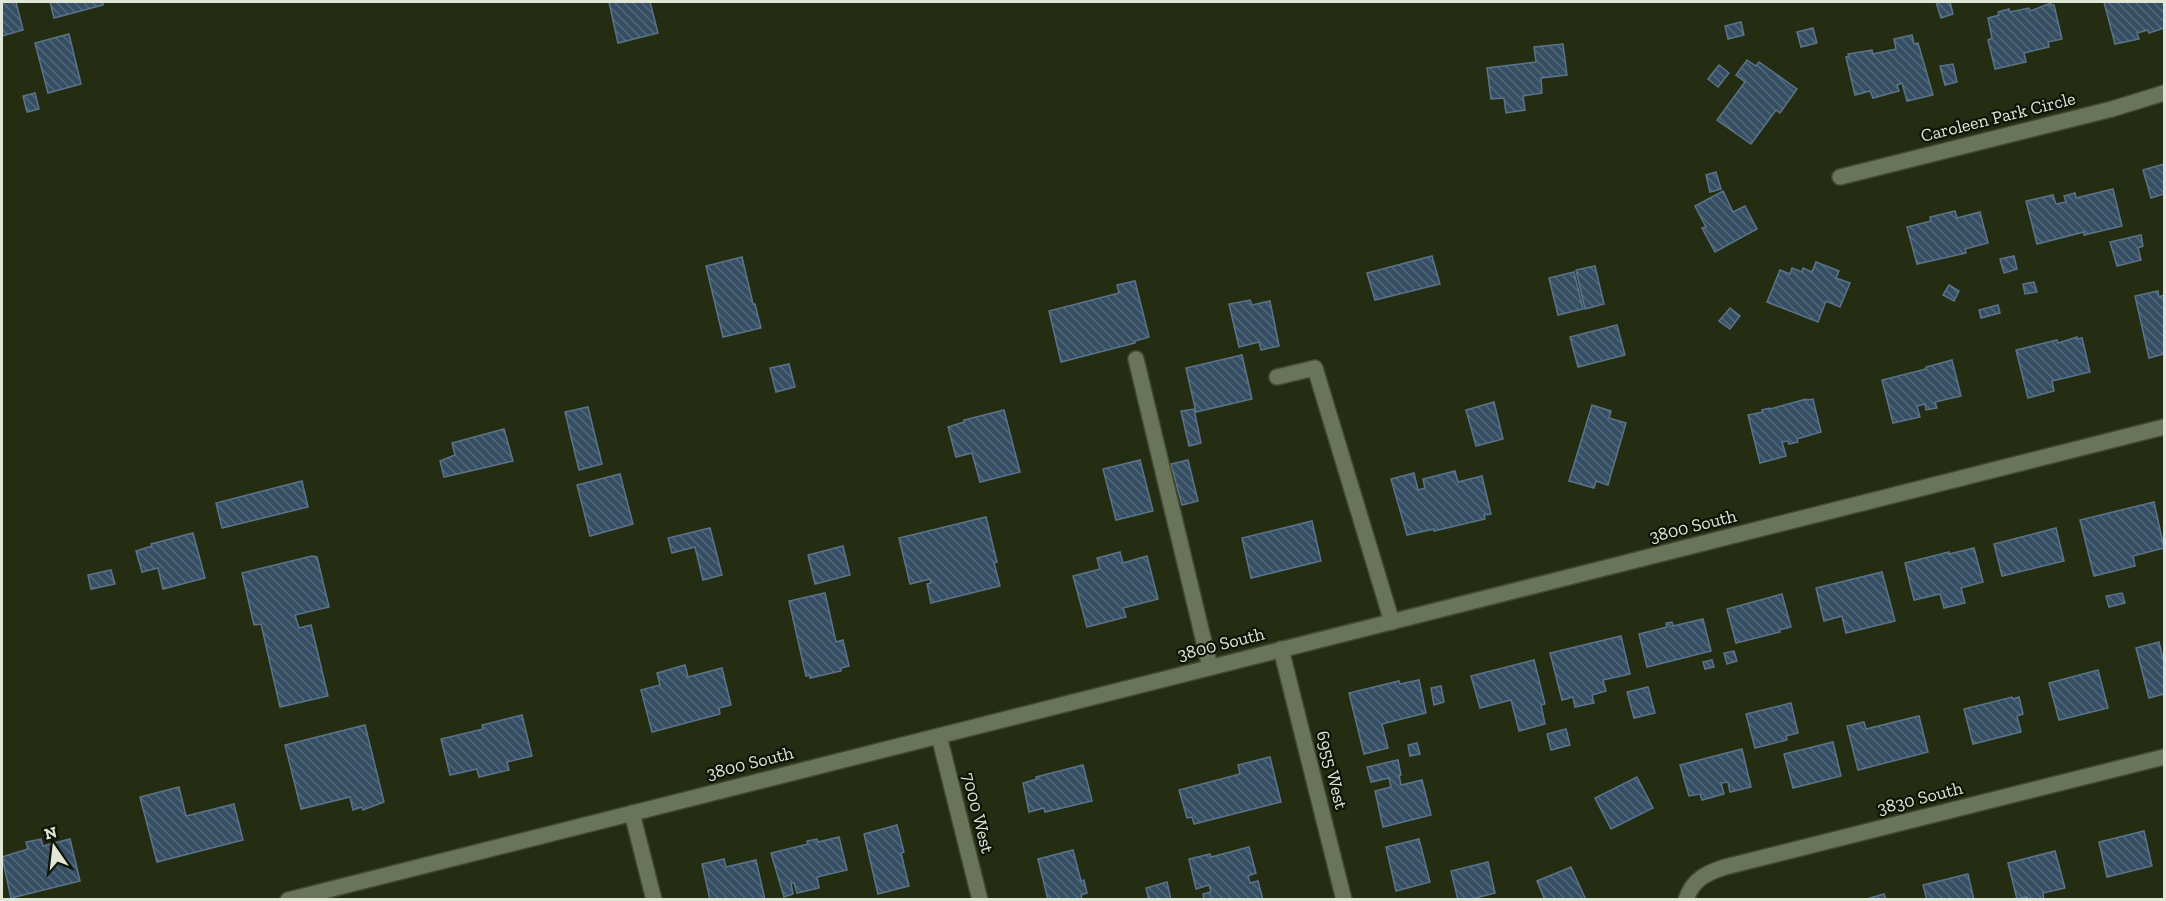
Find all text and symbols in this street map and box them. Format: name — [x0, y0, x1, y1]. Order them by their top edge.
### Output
street label: Caroleen Park Circle — [1918, 87, 2078, 147]
street label: 3800 South — [1647, 505, 1739, 547]
street label: 3800 South — [1175, 623, 1267, 665]
street label: 6955 West — [1312, 729, 1352, 812]
street label: 3800 South — [704, 742, 796, 784]
street label: 7000 West — [957, 771, 999, 856]
street label: 3830 South — [1875, 777, 1965, 819]
north arrow — [24, 817, 84, 877]
text: N — [42, 822, 59, 844]

